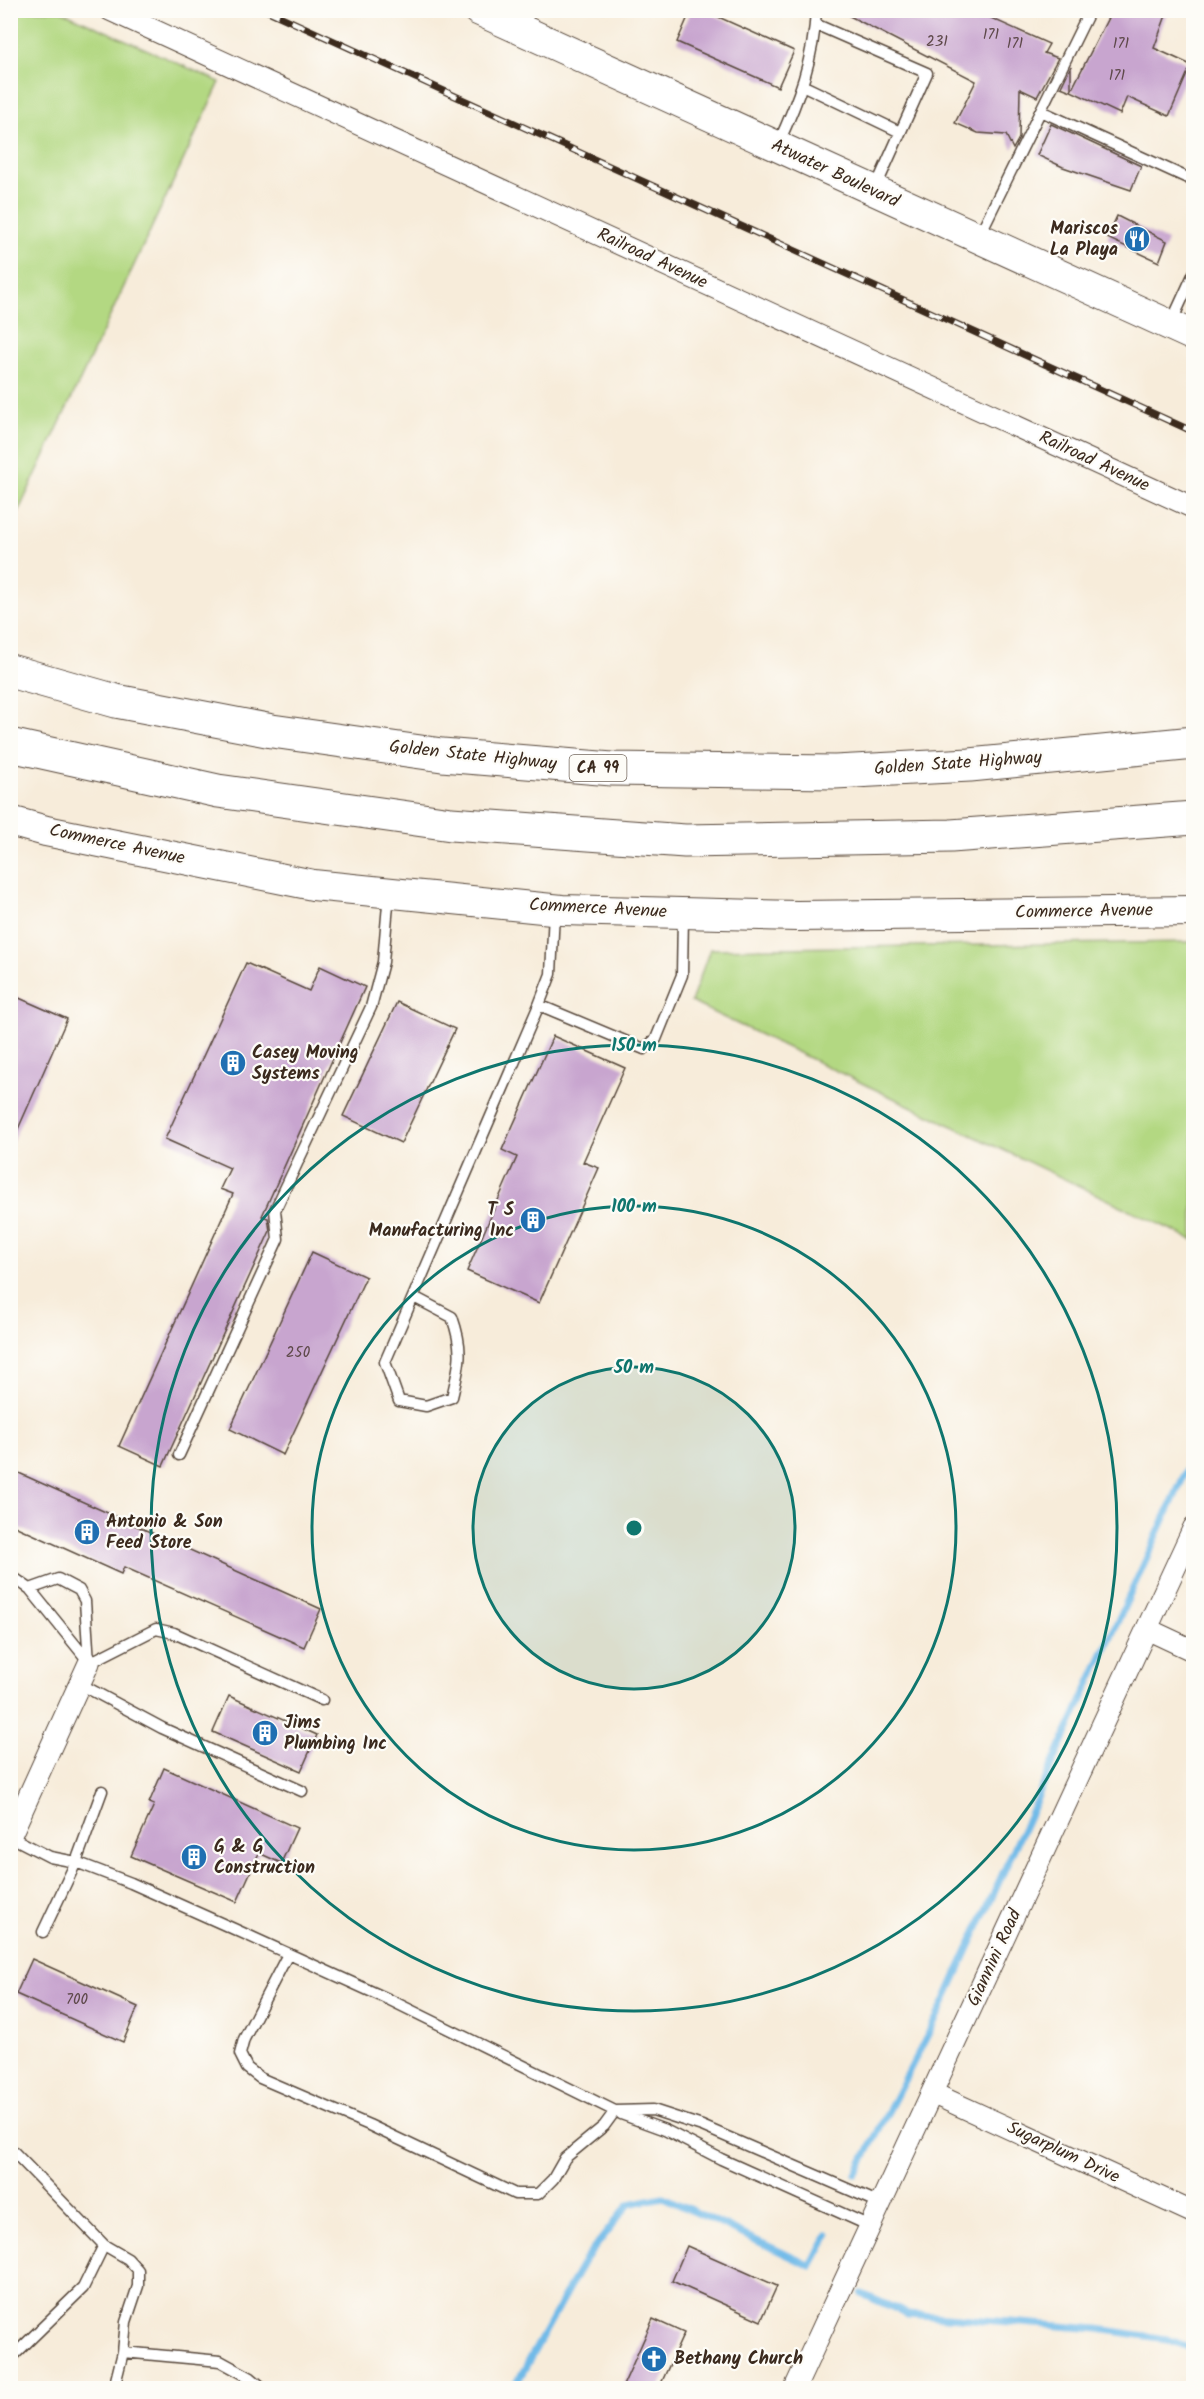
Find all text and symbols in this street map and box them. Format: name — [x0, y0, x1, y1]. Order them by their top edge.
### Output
house number: 171 — [983, 23, 999, 47]
house number: 231 — [926, 30, 948, 54]
house number: 171 — [1007, 32, 1023, 56]
house number: 171 — [1113, 32, 1129, 56]
house number: 171 — [1109, 64, 1125, 88]
street label: Atwater Boulevard — [766, 132, 905, 217]
place label: Mariscos La Playa — [1050, 215, 1119, 265]
street label: Railroad Avenue — [592, 221, 712, 297]
restaurant icon: Mariscos La Playa — [1122, 224, 1152, 254]
street label: Railroad Avenue — [1034, 424, 1154, 500]
street label: Golden State Highway — [388, 733, 559, 779]
street label: Golden State Highway — [873, 744, 1043, 784]
road number: CA 99 — [570, 755, 626, 781]
street label: Commerce Avenue — [47, 816, 187, 874]
street label: Commerce Avenue — [528, 891, 668, 927]
street label: Commerce Avenue — [1015, 896, 1153, 928]
text: 150 m — [611, 1032, 657, 1061]
place label: Casey Moving Systems — [252, 1039, 359, 1089]
building icon: Casey Moving Systems — [218, 1048, 248, 1078]
text: 100 m — [611, 1193, 657, 1222]
place label: T S Manufacturing Inc — [369, 1196, 514, 1246]
building icon: T S Manufacturing Inc — [518, 1205, 548, 1235]
house number: 250 — [286, 1341, 311, 1365]
text: 50 m — [613, 1354, 654, 1383]
place label: Antonio & Son Feed Store — [106, 1508, 223, 1558]
building icon: Antonio & Son Feed Store — [72, 1517, 102, 1547]
centre of rings — [624, 1518, 644, 1538]
place label: Jims Plumbing Inc — [284, 1709, 387, 1759]
building icon: Jims Plumbing Inc — [250, 1718, 280, 1748]
place label: G & G Construction — [214, 1833, 315, 1883]
building icon: G & G Construction — [179, 1842, 209, 1872]
street label: Giannini Road — [960, 1904, 1031, 2011]
house number: 700 — [66, 1988, 88, 2012]
street label: Sugarplum Drive — [1002, 2114, 1124, 2192]
church icon: Bethany Church — [639, 2344, 669, 2374]
place label: Bethany Church — [674, 2345, 803, 2374]

